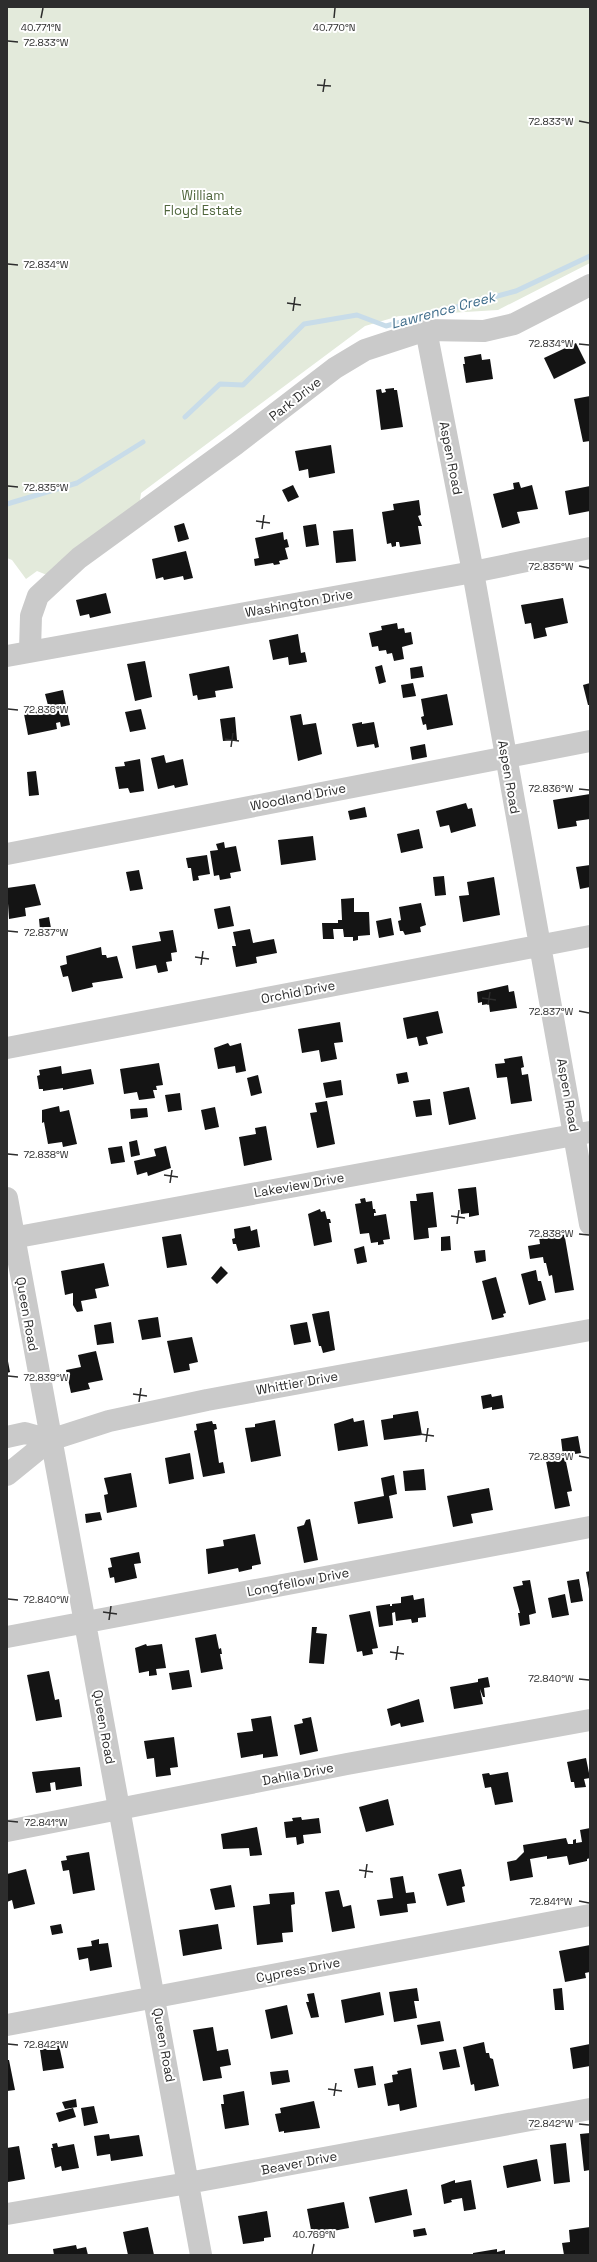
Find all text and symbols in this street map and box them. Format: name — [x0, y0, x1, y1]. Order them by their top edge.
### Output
text: 40.771°N — [21, 21, 61, 34]
text: 40.770°N — [313, 21, 355, 34]
text: 72.833°W — [24, 36, 69, 49]
text: 72.833°W — [529, 115, 574, 128]
park label: William Floyd Estate — [164, 187, 242, 219]
text: 72.834°W — [23, 258, 69, 271]
water label: Lawrence Creek — [389, 287, 498, 333]
text: 72.834°W — [528, 337, 574, 350]
street label: Park Drive — [266, 373, 324, 425]
street label: Aspen Road — [436, 420, 466, 496]
text: 72.835°W — [24, 481, 69, 494]
text: 72.835°W — [529, 560, 574, 573]
street label: Washington Drive — [244, 585, 354, 621]
text: 72.836°W — [23, 703, 69, 716]
street label: Aspen Road — [494, 739, 524, 815]
street label: Woodland Drive — [249, 779, 347, 815]
text: 72.836°W — [528, 782, 574, 795]
text: 72.837°W — [24, 926, 69, 939]
street label: Orchid Drive — [259, 976, 337, 1008]
text: 72.837°W — [529, 1005, 574, 1018]
street label: Aspen Road — [553, 1057, 583, 1133]
text: 72.838°W — [23, 1148, 69, 1161]
street label: Lakeview Drive — [253, 1169, 345, 1201]
text: 72.838°W — [528, 1227, 574, 1240]
street label: Queen Road — [12, 1275, 42, 1353]
street label: Whittier Drive — [255, 1367, 339, 1399]
text: 72.839°W — [23, 1371, 69, 1384]
text: 72.839°W — [528, 1450, 574, 1463]
street label: Longfellow Drive — [245, 1564, 351, 1600]
text: 72.840°W — [23, 1593, 69, 1606]
text: 72.840°W — [528, 1672, 574, 1685]
street label: Queen Road — [89, 1688, 119, 1766]
street label: Dahlia Drive — [261, 1759, 335, 1789]
text: 72.841°W — [24, 1816, 68, 1829]
text: 72.841°W — [529, 1895, 573, 1908]
street label: Cypress Drive — [255, 1954, 341, 1986]
street label: Queen Road — [149, 2006, 179, 2084]
text: 72.842°W — [23, 2038, 69, 2051]
text: 72.842°W — [528, 2117, 574, 2130]
street label: Beaver Drive — [259, 2147, 339, 2179]
text: 40.769°N — [293, 2228, 335, 2241]

